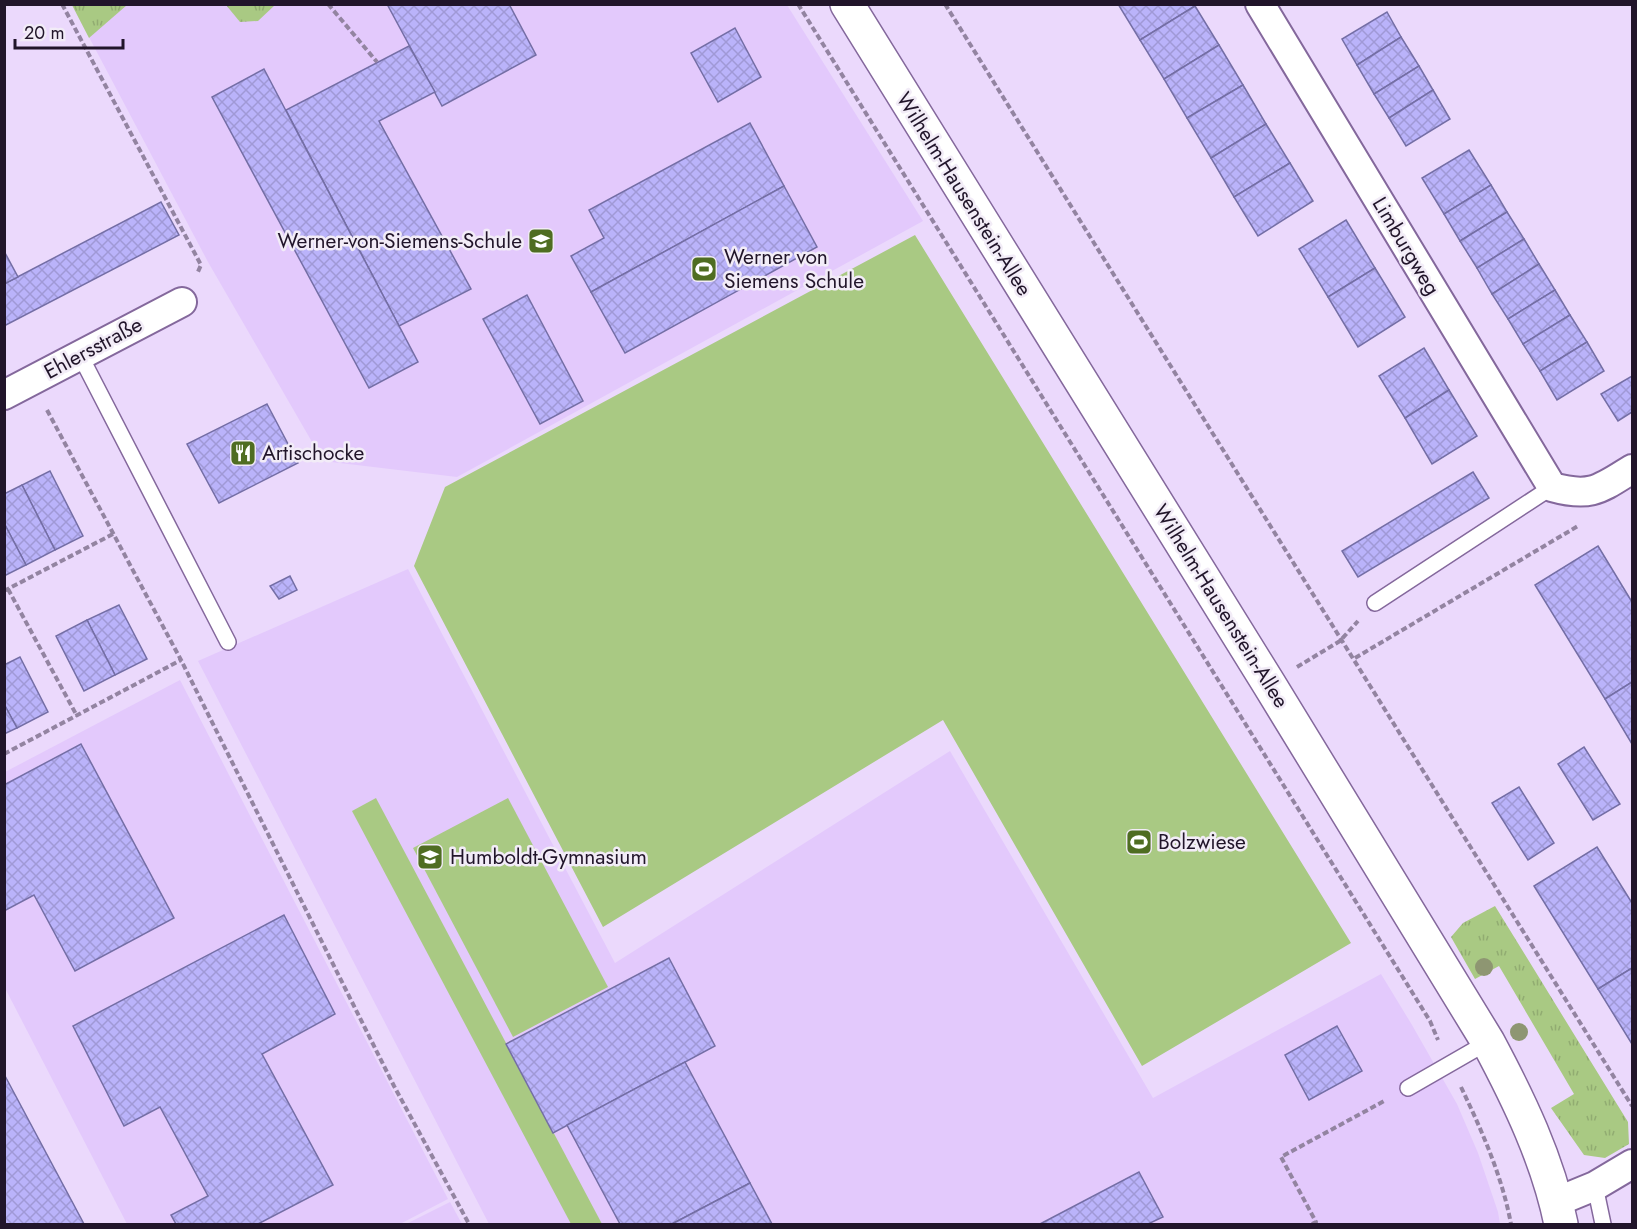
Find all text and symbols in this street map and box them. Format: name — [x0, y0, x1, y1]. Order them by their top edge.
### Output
scale bar — [15, 12, 123, 50]
text: 20 m — [24, 20, 64, 46]
street label: Wilhelm-Hausenstein-Allee — [889, 86, 1039, 302]
street label: Limburgweg — [1365, 191, 1447, 301]
place label: Werner-von-Siemens-Schule — [277, 226, 522, 256]
school or university icon: Werner-von-Siemens-Schule — [526, 226, 556, 256]
place label: Werner von Siemens Schule — [724, 242, 864, 296]
sports icon: Werner von Siemens Schule — [689, 254, 719, 284]
street label: Ehlersstraße — [39, 309, 148, 386]
restaurant icon: Artischocke — [228, 438, 258, 468]
place label: Artischocke — [262, 438, 365, 468]
street label: Wilhelm-Hausenstein-Allee — [1146, 498, 1296, 714]
sports icon: Bolzwiese — [1124, 827, 1154, 857]
place label: Bolzwiese — [1158, 827, 1246, 857]
school or university icon: Humboldt-Gymnasium — [415, 842, 445, 872]
place label: Humboldt-Gymnasium — [450, 842, 647, 872]

